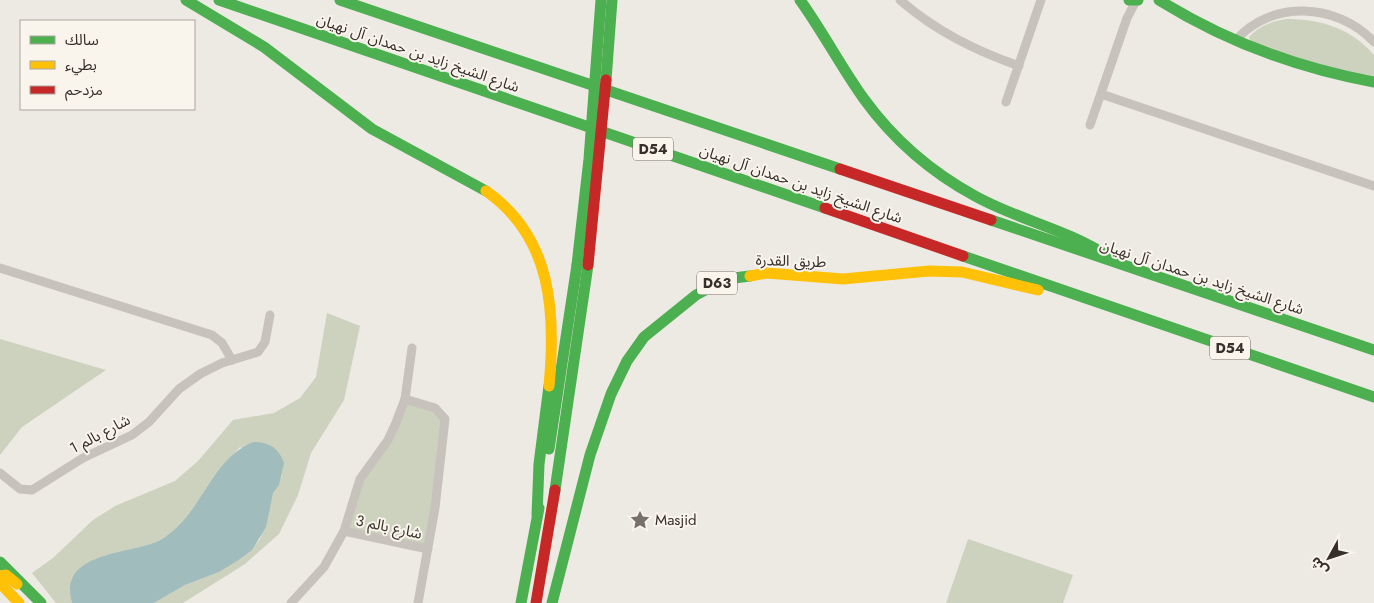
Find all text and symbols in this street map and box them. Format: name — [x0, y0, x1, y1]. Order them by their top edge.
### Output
street label: شارع الشيخ زايد بن حمدان آل نهيان — [313, 8, 523, 99]
legend — [20, 20, 195, 110]
text: سالك — [65, 29, 99, 51]
text: بطيء — [65, 54, 97, 76]
text: مزدحم — [65, 79, 103, 101]
road number: D54 — [633, 138, 673, 160]
street label: شارع الشيخ زايد بن حمدان آل نهيان — [696, 139, 906, 230]
street label: شارع الشيخ زايد بن حمدان آل نهيان — [1097, 234, 1307, 321]
street label: طريق القدرة — [755, 249, 827, 273]
road number: D63 — [697, 272, 737, 294]
road number: D54 — [1210, 336, 1250, 359]
street label: شارع بالم 1 — [66, 409, 135, 460]
street label: شارع بالم 3 — [354, 509, 424, 546]
place icon: Masjid — [629, 509, 651, 531]
place label: Masjid — [655, 509, 697, 531]
north arrow — [1304, 533, 1354, 583]
text: ش — [1305, 553, 1333, 580]

